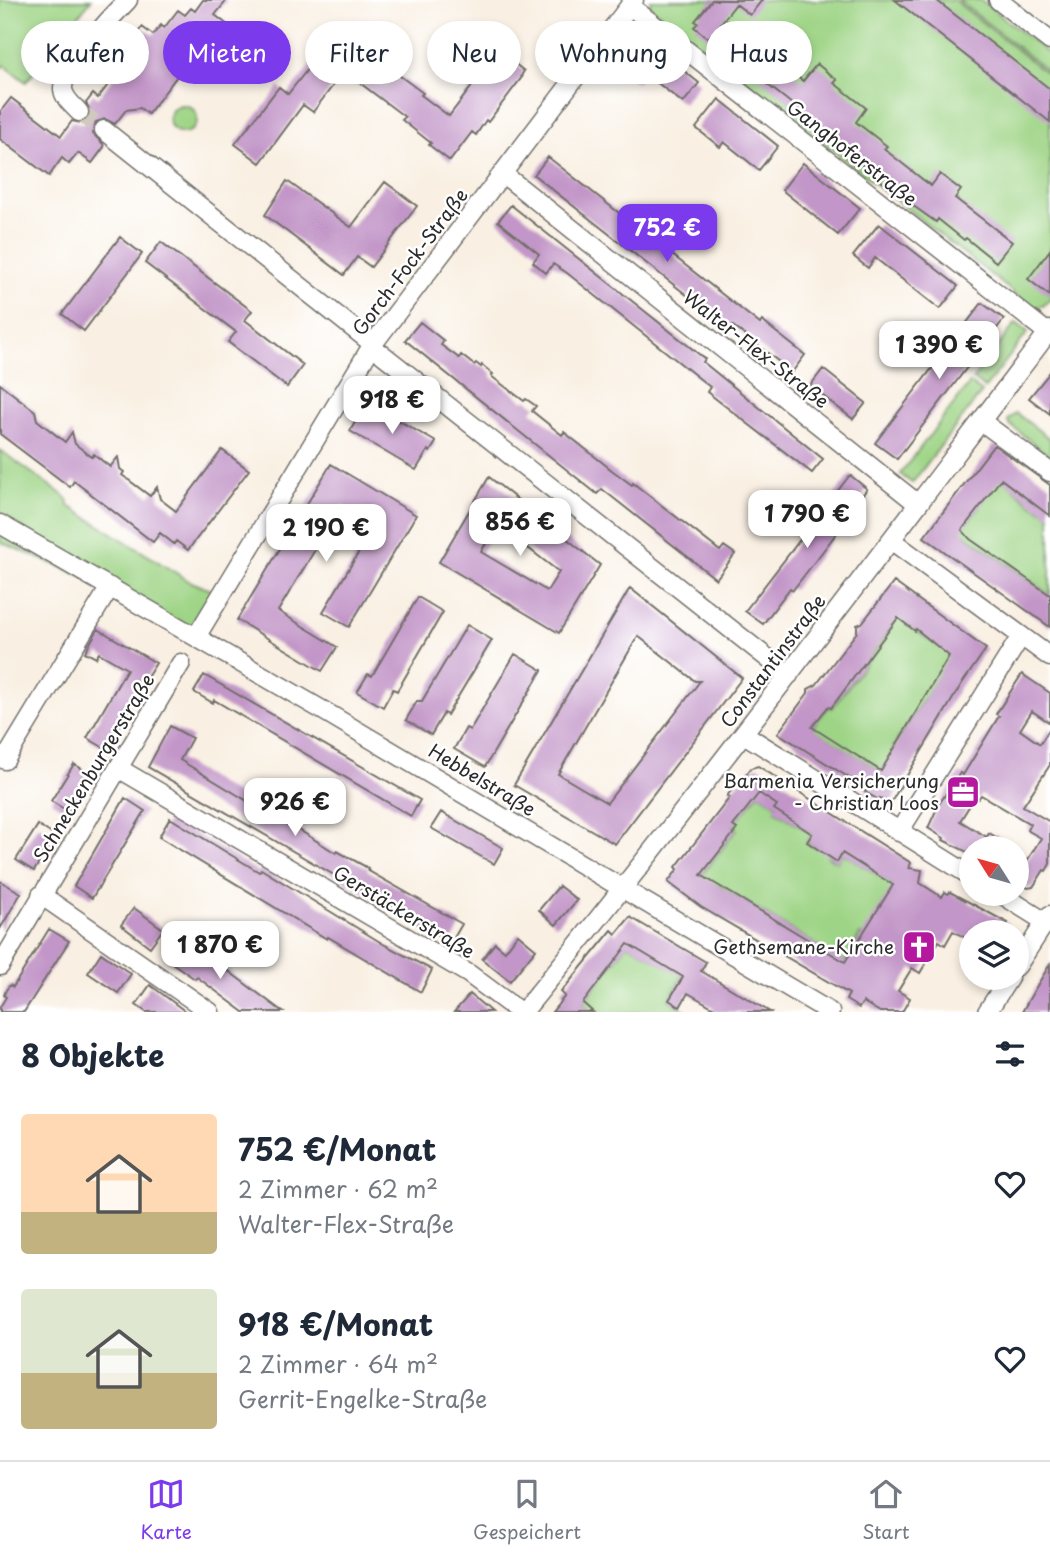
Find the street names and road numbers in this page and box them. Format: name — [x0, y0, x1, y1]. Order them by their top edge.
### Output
street label: Ganghoferstraße — [782, 92, 924, 212]
street label: Gorch-Fock-Straße — [345, 182, 474, 341]
street label: Walter-Flex-Straße — [678, 282, 836, 414]
street label: Constantinstraße — [713, 588, 832, 733]
street label: Schneckenburgerstraße — [26, 668, 161, 867]
street label: Hebbelstraße — [424, 736, 541, 822]
street label: Gerstäckerstraße — [328, 858, 481, 964]

